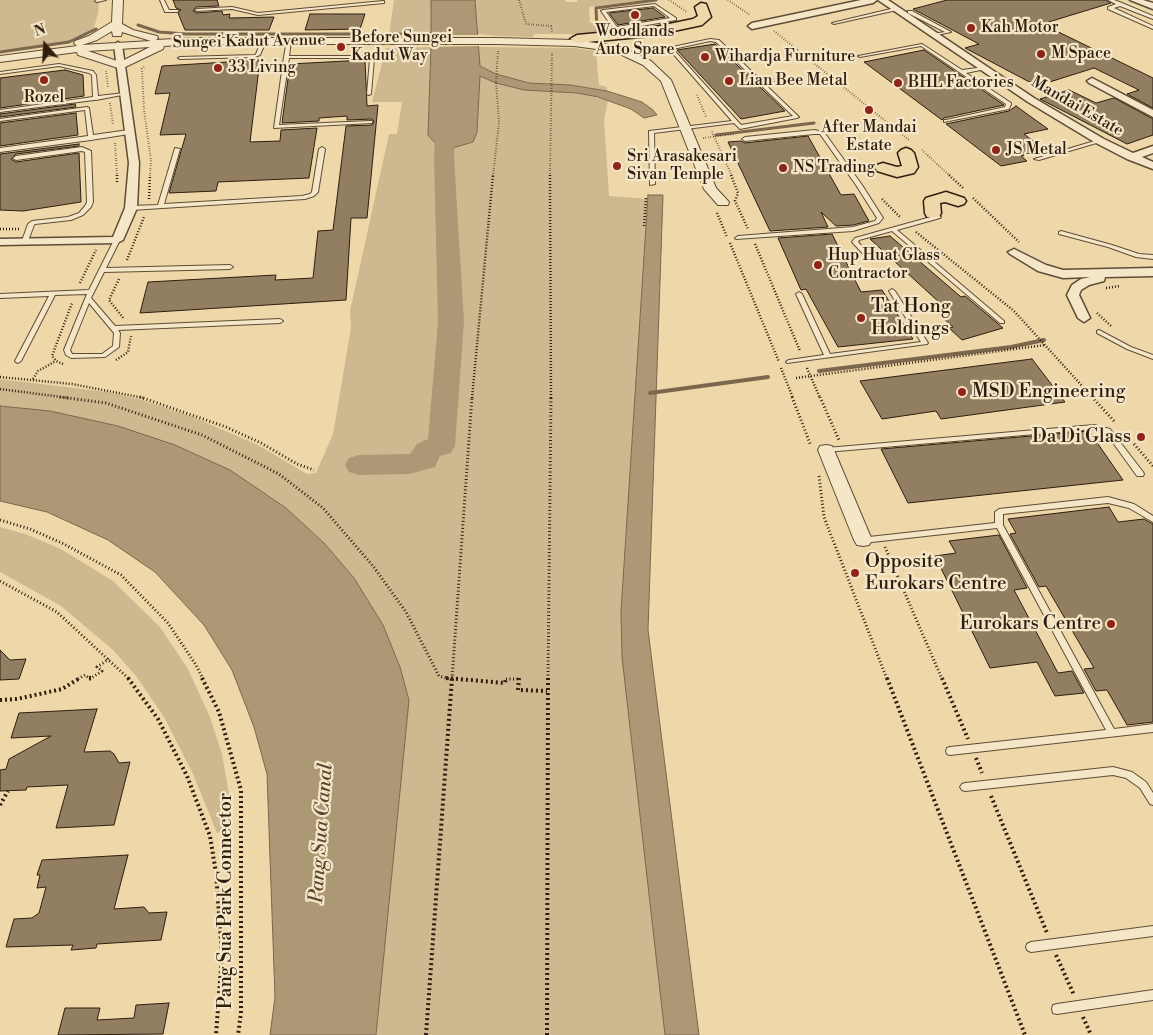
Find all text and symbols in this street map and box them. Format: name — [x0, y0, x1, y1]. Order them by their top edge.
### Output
marker: Woodlands Auto Spare — [629, 9, 641, 21]
place label: Kah Motor — [981, 18, 1059, 38]
north arrow — [20, 20, 70, 70]
text: N — [32, 21, 48, 41]
place label: Woodlands Auto Spare — [595, 22, 675, 60]
marker: Kah Motor — [965, 22, 977, 34]
place label: Before Sungei Kadut Way — [351, 28, 452, 66]
street label: Sungei Kadut Avenue — [172, 31, 326, 53]
marker: Before Sungei Kadut Way — [335, 41, 347, 53]
place label: M Space — [1051, 44, 1111, 64]
place label: Wihardja Furniture — [715, 47, 855, 67]
marker: M Space — [1035, 48, 1047, 60]
marker: Wihardja Furniture — [699, 51, 711, 63]
place label: 33 Living — [228, 58, 296, 78]
marker: 33 Living — [212, 62, 224, 74]
place label: Lian Bee Metal — [739, 71, 847, 91]
place label: BHL Factories — [908, 73, 1014, 93]
street label: Mandai Estate — [1027, 73, 1127, 141]
marker: Rozel — [38, 74, 50, 86]
marker: Lian Bee Metal — [723, 75, 735, 87]
marker: BHL Factories — [892, 77, 904, 89]
place label: Rozel — [24, 88, 64, 108]
marker: After Mandai Estate — [863, 104, 875, 116]
place label: After Mandai Estate — [821, 118, 917, 156]
place label: JS Metal — [1006, 140, 1067, 160]
marker: JS Metal — [990, 144, 1002, 156]
place label: Sri Arasakesari Sivan Temple — [627, 147, 737, 185]
place label: NS Trading — [793, 158, 875, 178]
marker: Sri Arasakesari Sivan Temple — [611, 160, 623, 172]
marker: NS Trading — [777, 162, 789, 174]
place label: Hup Huat Glass Contractor — [828, 246, 940, 284]
marker: Hup Huat Glass Contractor — [812, 259, 824, 271]
place label: Tat Hong Holdings — [871, 296, 951, 340]
marker: Tat Hong Holdings — [855, 312, 867, 324]
place label: MSD Engineering — [972, 381, 1125, 403]
marker: MSD Engineering — [956, 386, 968, 398]
place label: Da Di Glass — [1032, 426, 1131, 448]
marker: Da Di Glass — [1135, 431, 1147, 443]
place label: Opposite Eurokars Centre — [865, 551, 1007, 595]
marker: Opposite Eurokars Centre — [849, 567, 861, 579]
place label: Eurokars Centre — [959, 613, 1101, 635]
marker: Eurokars Centre — [1105, 618, 1117, 630]
water label: Pang Sua Canal — [305, 762, 339, 904]
street label: Pang Sua Park Connector — [215, 793, 237, 1009]

